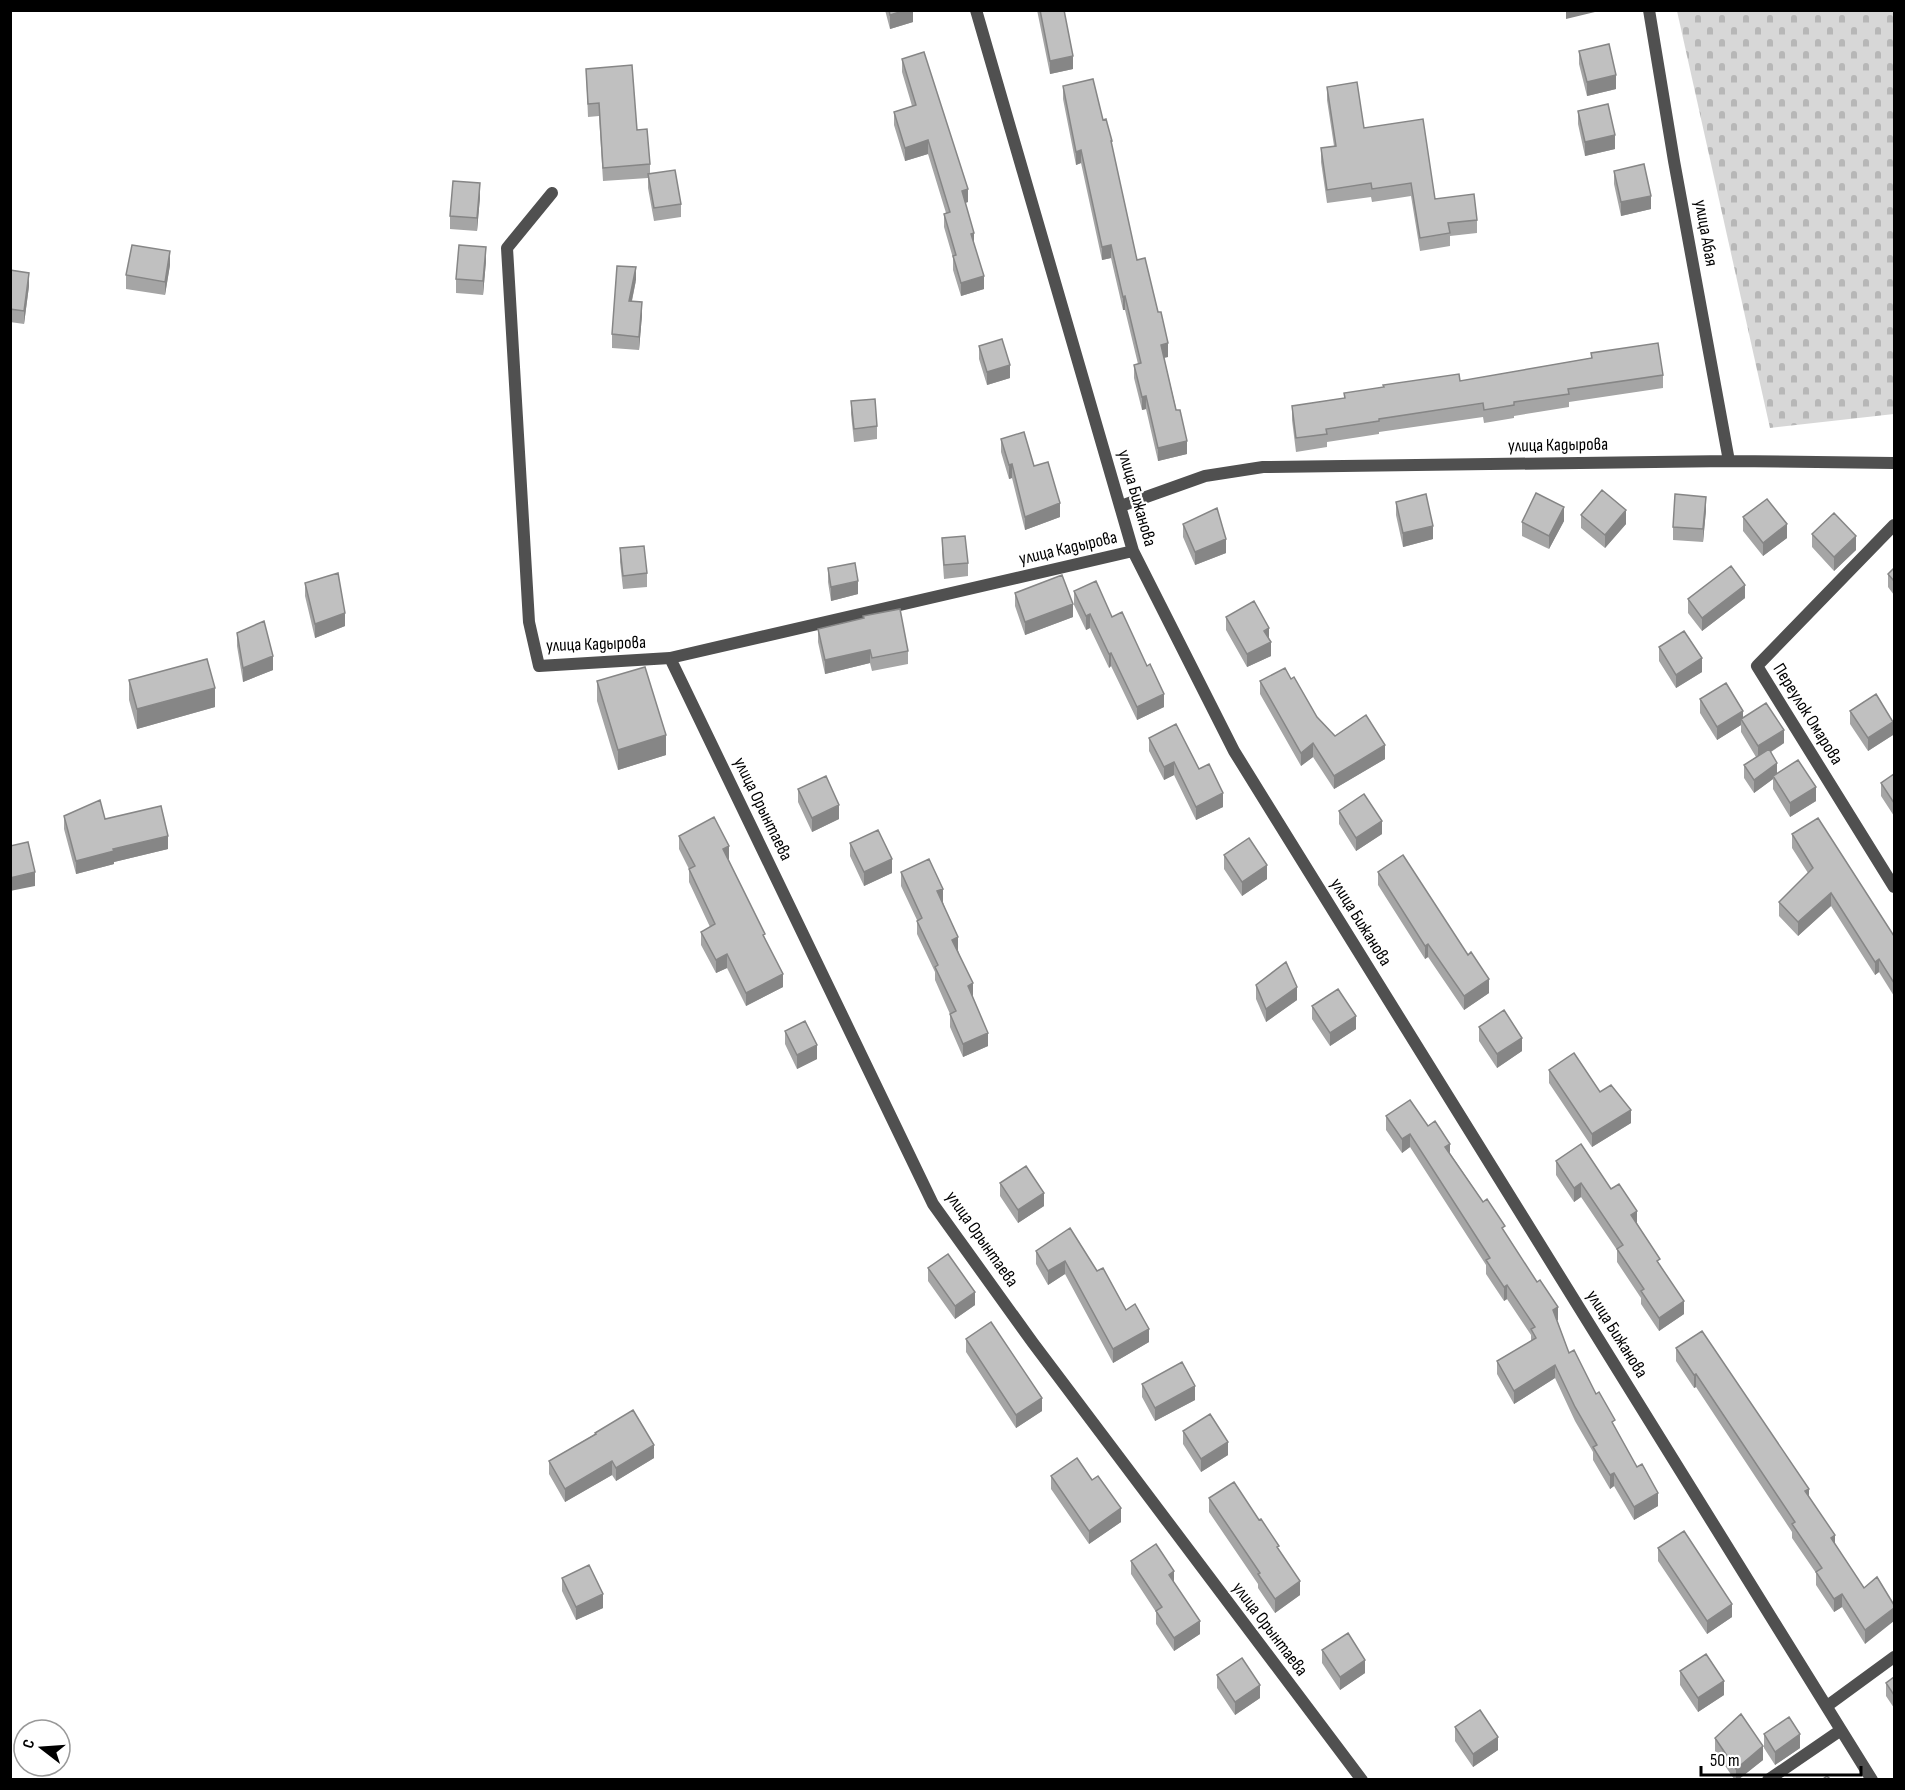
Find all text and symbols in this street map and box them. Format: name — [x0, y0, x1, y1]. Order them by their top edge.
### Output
street label: улица Абая — [1690, 198, 1722, 268]
street label: улица Кадырова — [1508, 434, 1608, 456]
street label: улица Бижанова — [1113, 447, 1161, 549]
street label: улица Кадырова — [1017, 527, 1119, 569]
street label: улица Кадырова — [546, 632, 646, 656]
street label: Переулок Омарова — [1769, 660, 1847, 769]
street label: улица Орынтаева — [729, 754, 797, 864]
street label: улица Бижанова — [1326, 874, 1396, 970]
street label: улица Орынтаева — [941, 1187, 1023, 1291]
street label: улица Бижанова — [1582, 1286, 1652, 1382]
street label: улица Орынтаева — [1228, 1578, 1312, 1680]
north arrow — [12, 1718, 72, 1778]
text: С — [19, 1737, 39, 1751]
scale bar — [1701, 1739, 1862, 1777]
text: 50 m — [1710, 1750, 1740, 1771]

